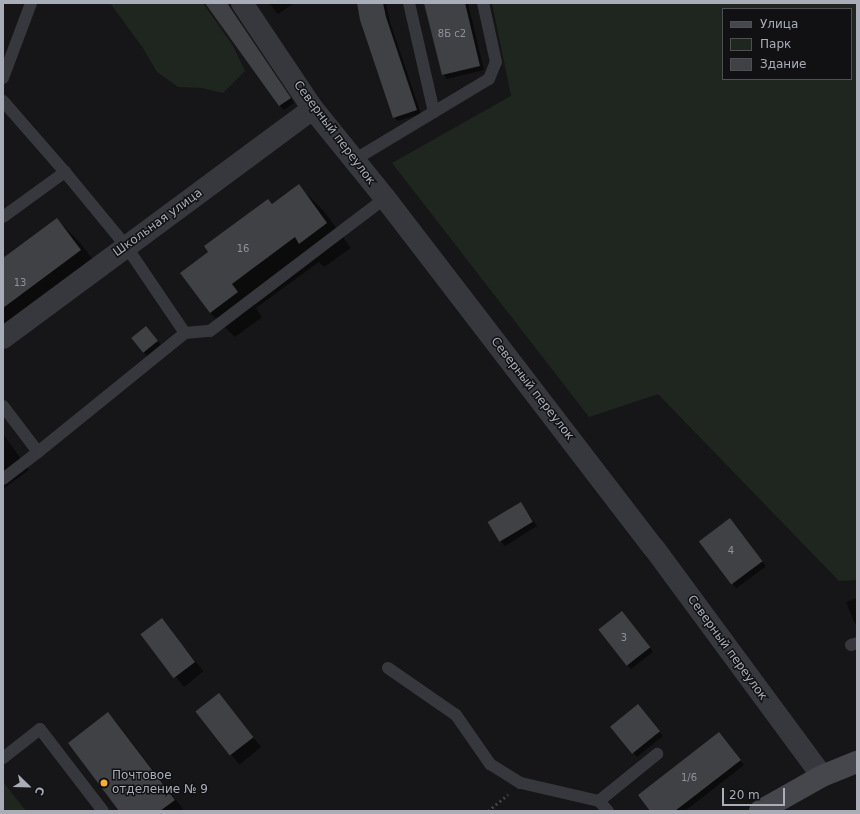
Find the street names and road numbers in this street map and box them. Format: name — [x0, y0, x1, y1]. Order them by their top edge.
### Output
street label: Северный переулок — [290, 78, 378, 188]
street label: Школьная улица — [111, 186, 205, 260]
street label: Северный переулок — [487, 335, 577, 443]
street label: Северный переулок — [684, 593, 770, 703]

